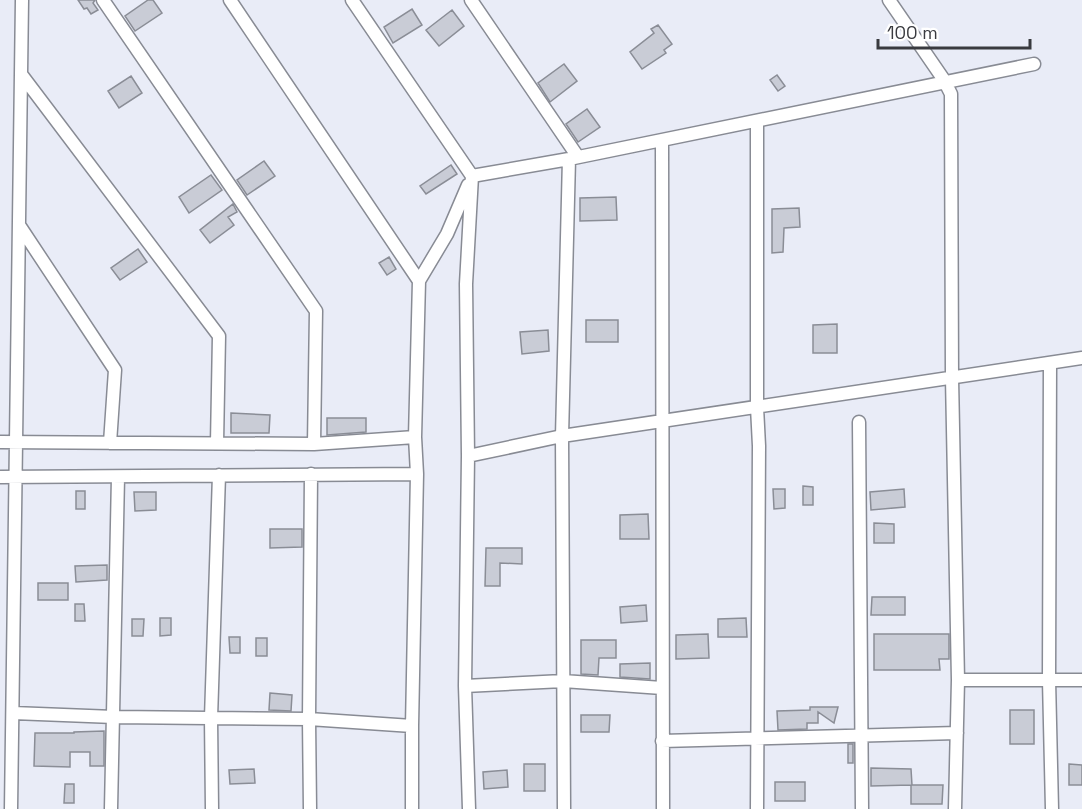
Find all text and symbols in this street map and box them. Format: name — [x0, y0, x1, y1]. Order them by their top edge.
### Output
scale bar — [878, 12, 1030, 50]
text: 100 m — [887, 21, 938, 44]

